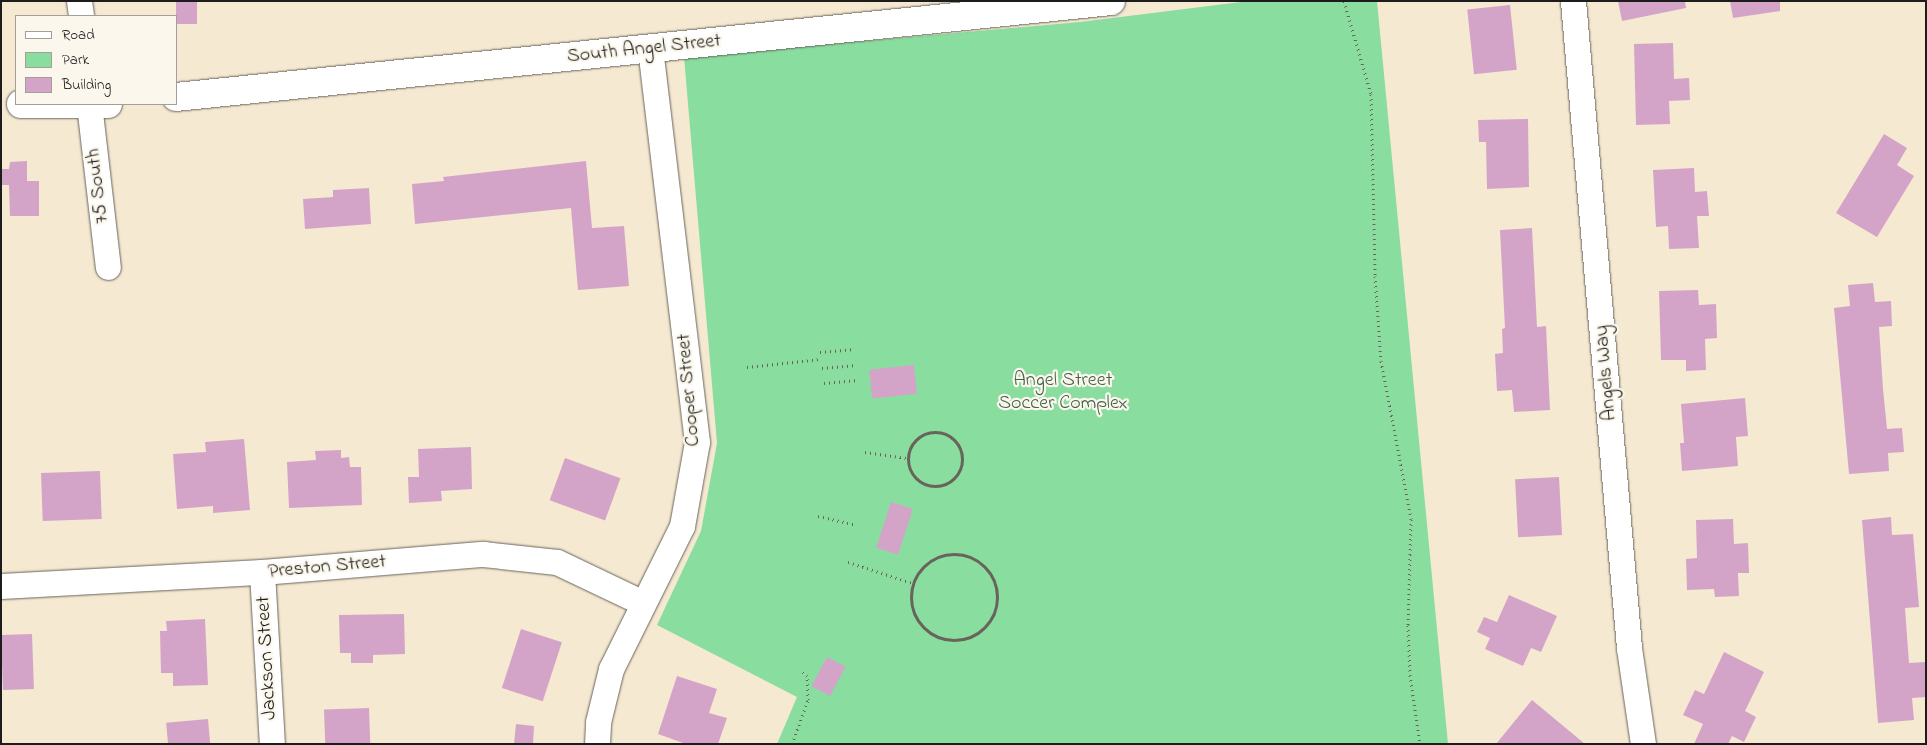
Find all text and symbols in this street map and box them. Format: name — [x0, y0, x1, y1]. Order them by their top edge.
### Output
legend — [15, 15, 178, 105]
text: Road — [62, 24, 95, 46]
street label: South Angel Street — [566, 29, 722, 69]
text: Park — [62, 49, 89, 71]
text: Building — [62, 74, 111, 96]
street label: 75 South — [81, 147, 115, 225]
street label: Angels Way — [1590, 324, 1622, 422]
street label: Cooper Street — [672, 333, 706, 447]
park label: Angel Street Soccer Complex — [998, 369, 1128, 416]
street label: Preston Street — [267, 550, 387, 584]
street label: Jackson Street — [252, 595, 282, 721]

